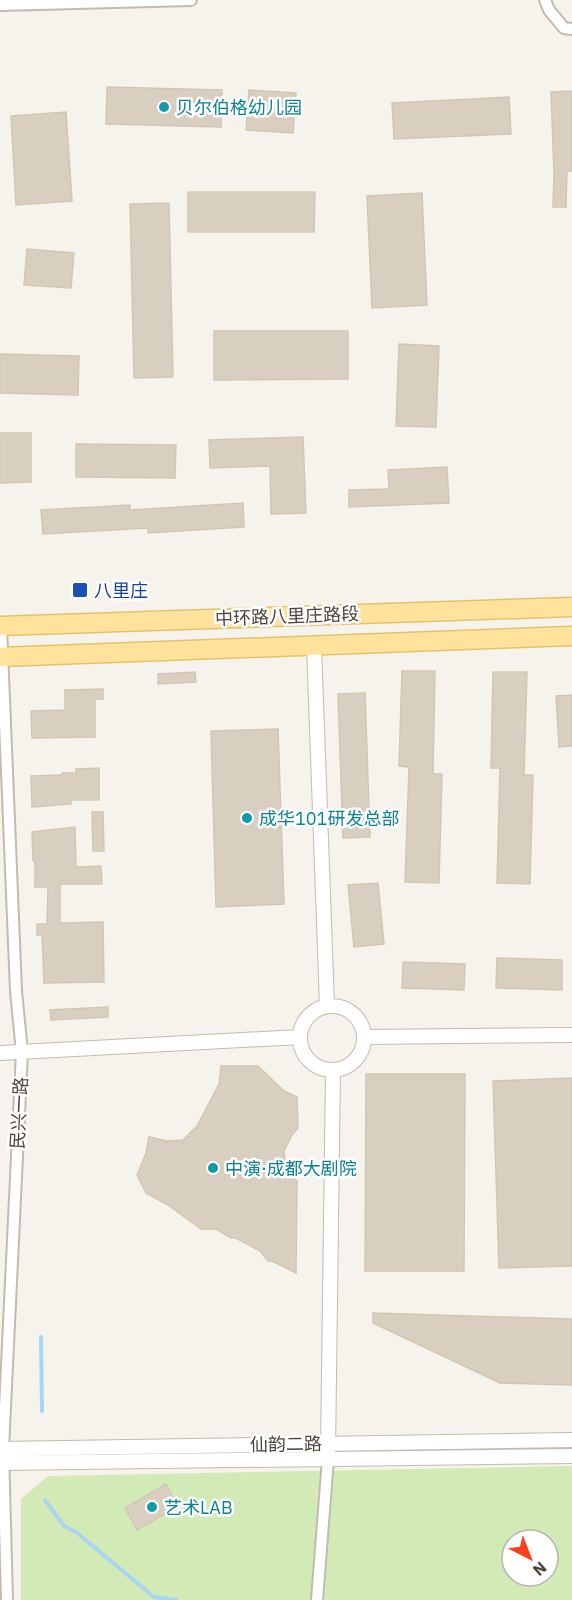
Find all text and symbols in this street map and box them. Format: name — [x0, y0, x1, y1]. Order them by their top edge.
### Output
place label: 贝尔伯格幼儿园 — [176, 96, 302, 119]
marker: 贝尔伯格幼儿园 — [157, 100, 171, 114]
place label: 八里庄 — [94, 579, 148, 602]
marker: 八里庄 — [71, 581, 89, 599]
street label: 中环路八里庄路段 — [215, 602, 359, 630]
place label: 成华101研发总部 — [259, 807, 399, 830]
marker: 成华101研发总部 — [240, 811, 254, 825]
street label: 民兴一路 — [6, 1076, 32, 1150]
place label: 中演·成都大剧院 — [225, 1157, 357, 1180]
marker: 中演·成都大剧院 — [206, 1161, 220, 1175]
street label: 仙韵二路 — [250, 1432, 322, 1456]
place label: 艺术LAB — [164, 1496, 233, 1519]
marker: 艺术LAB — [145, 1500, 159, 1514]
north arrow — [500, 1528, 560, 1588]
text: N — [529, 1558, 551, 1580]

